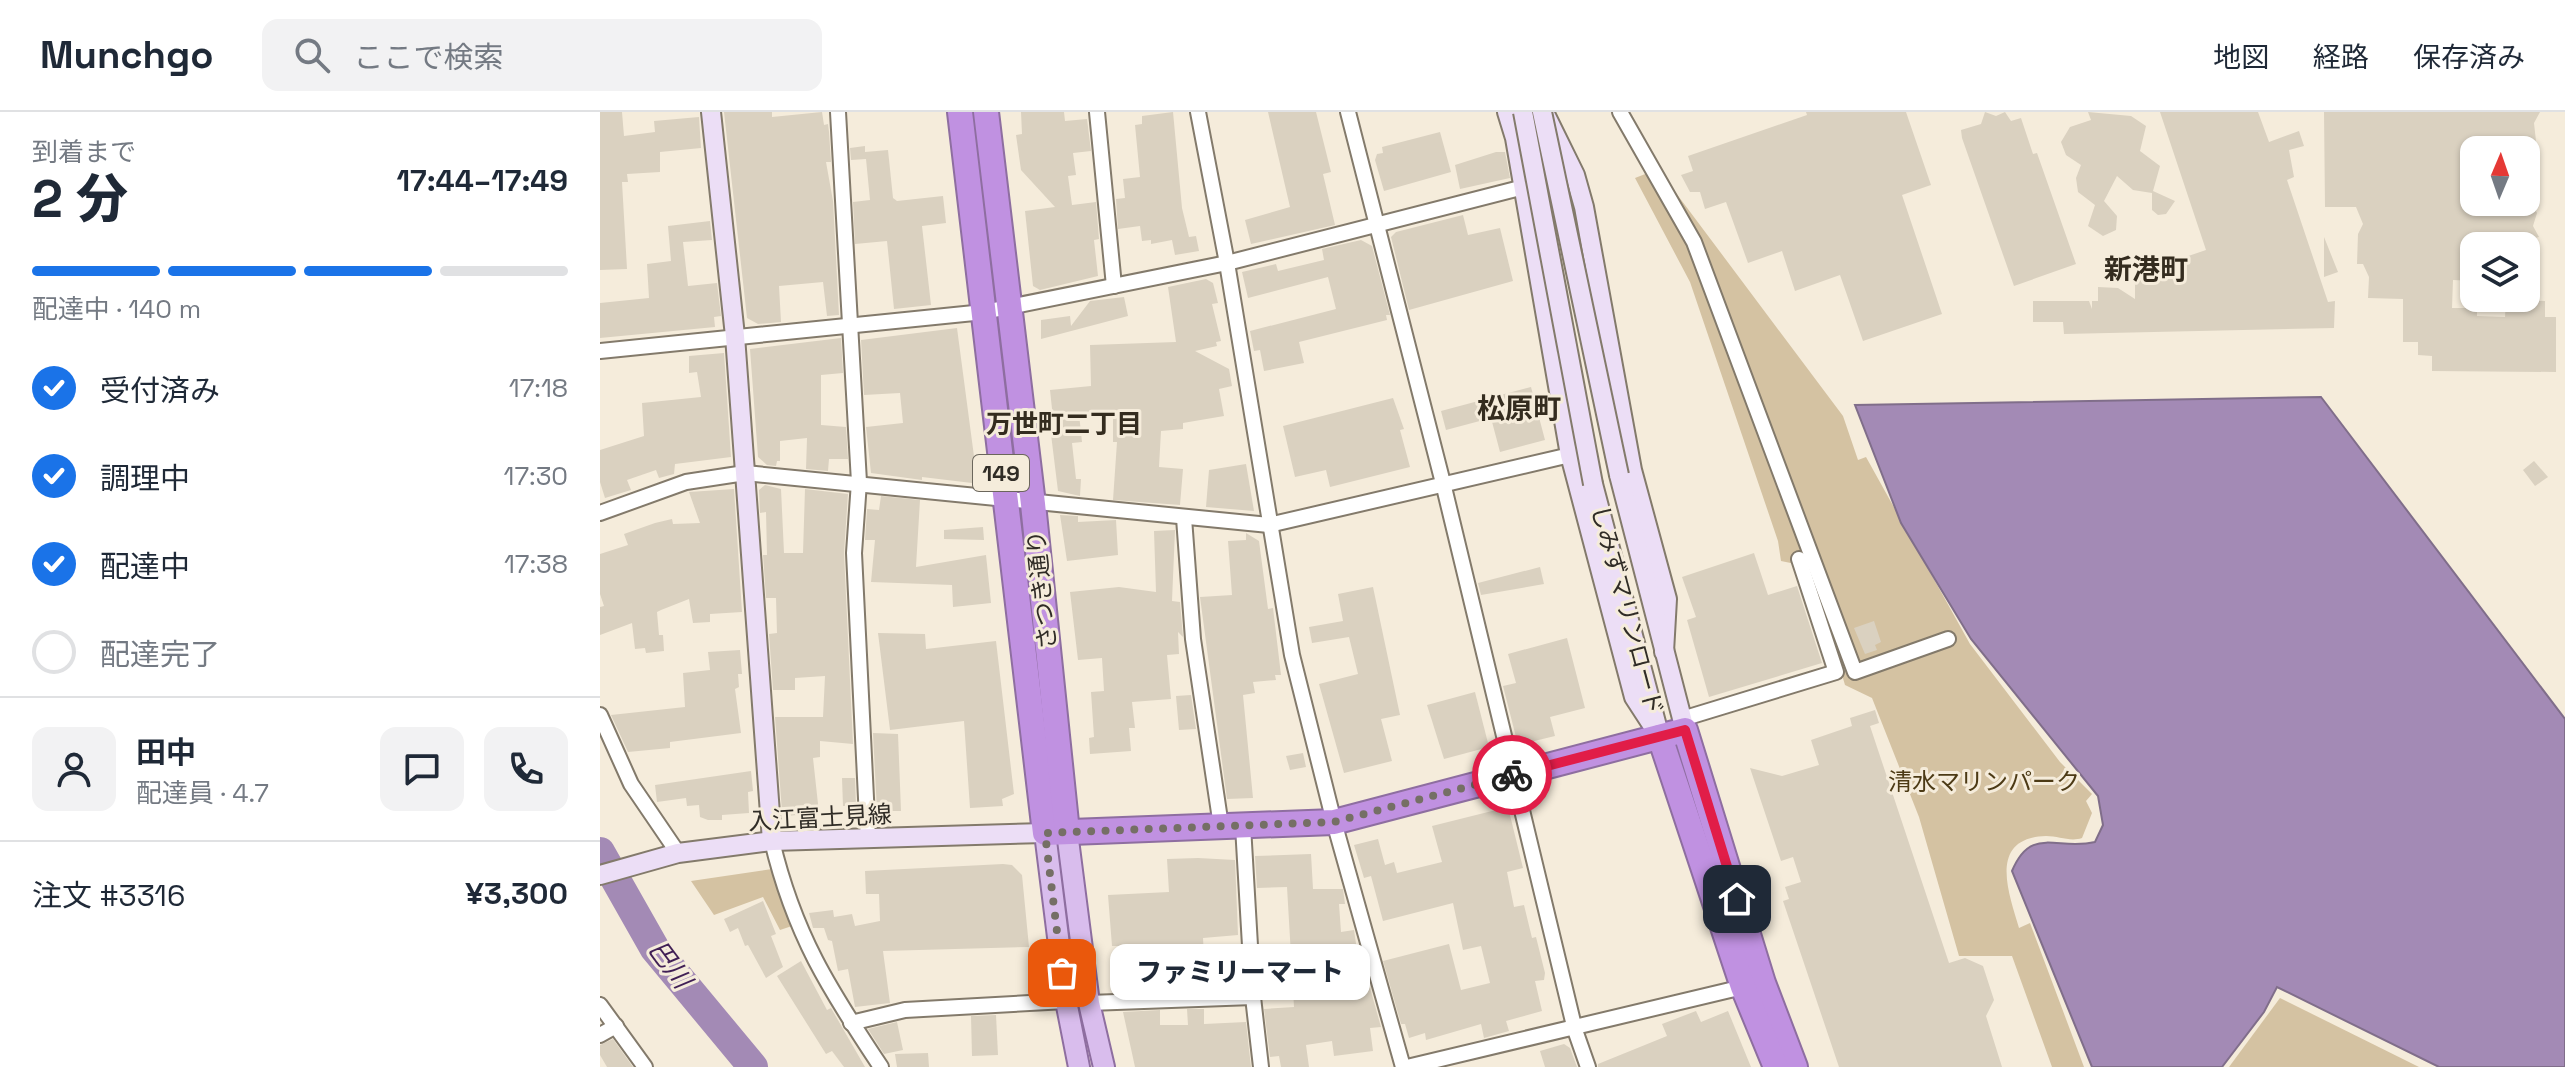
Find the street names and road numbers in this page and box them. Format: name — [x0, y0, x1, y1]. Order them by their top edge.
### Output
road number: 149 — [973, 455, 1029, 491]
street label: しみずマリンロード — [1585, 502, 1670, 718]
street label: さつき通り — [1020, 529, 1063, 651]
street label: 入江富士見線 — [747, 798, 893, 837]

